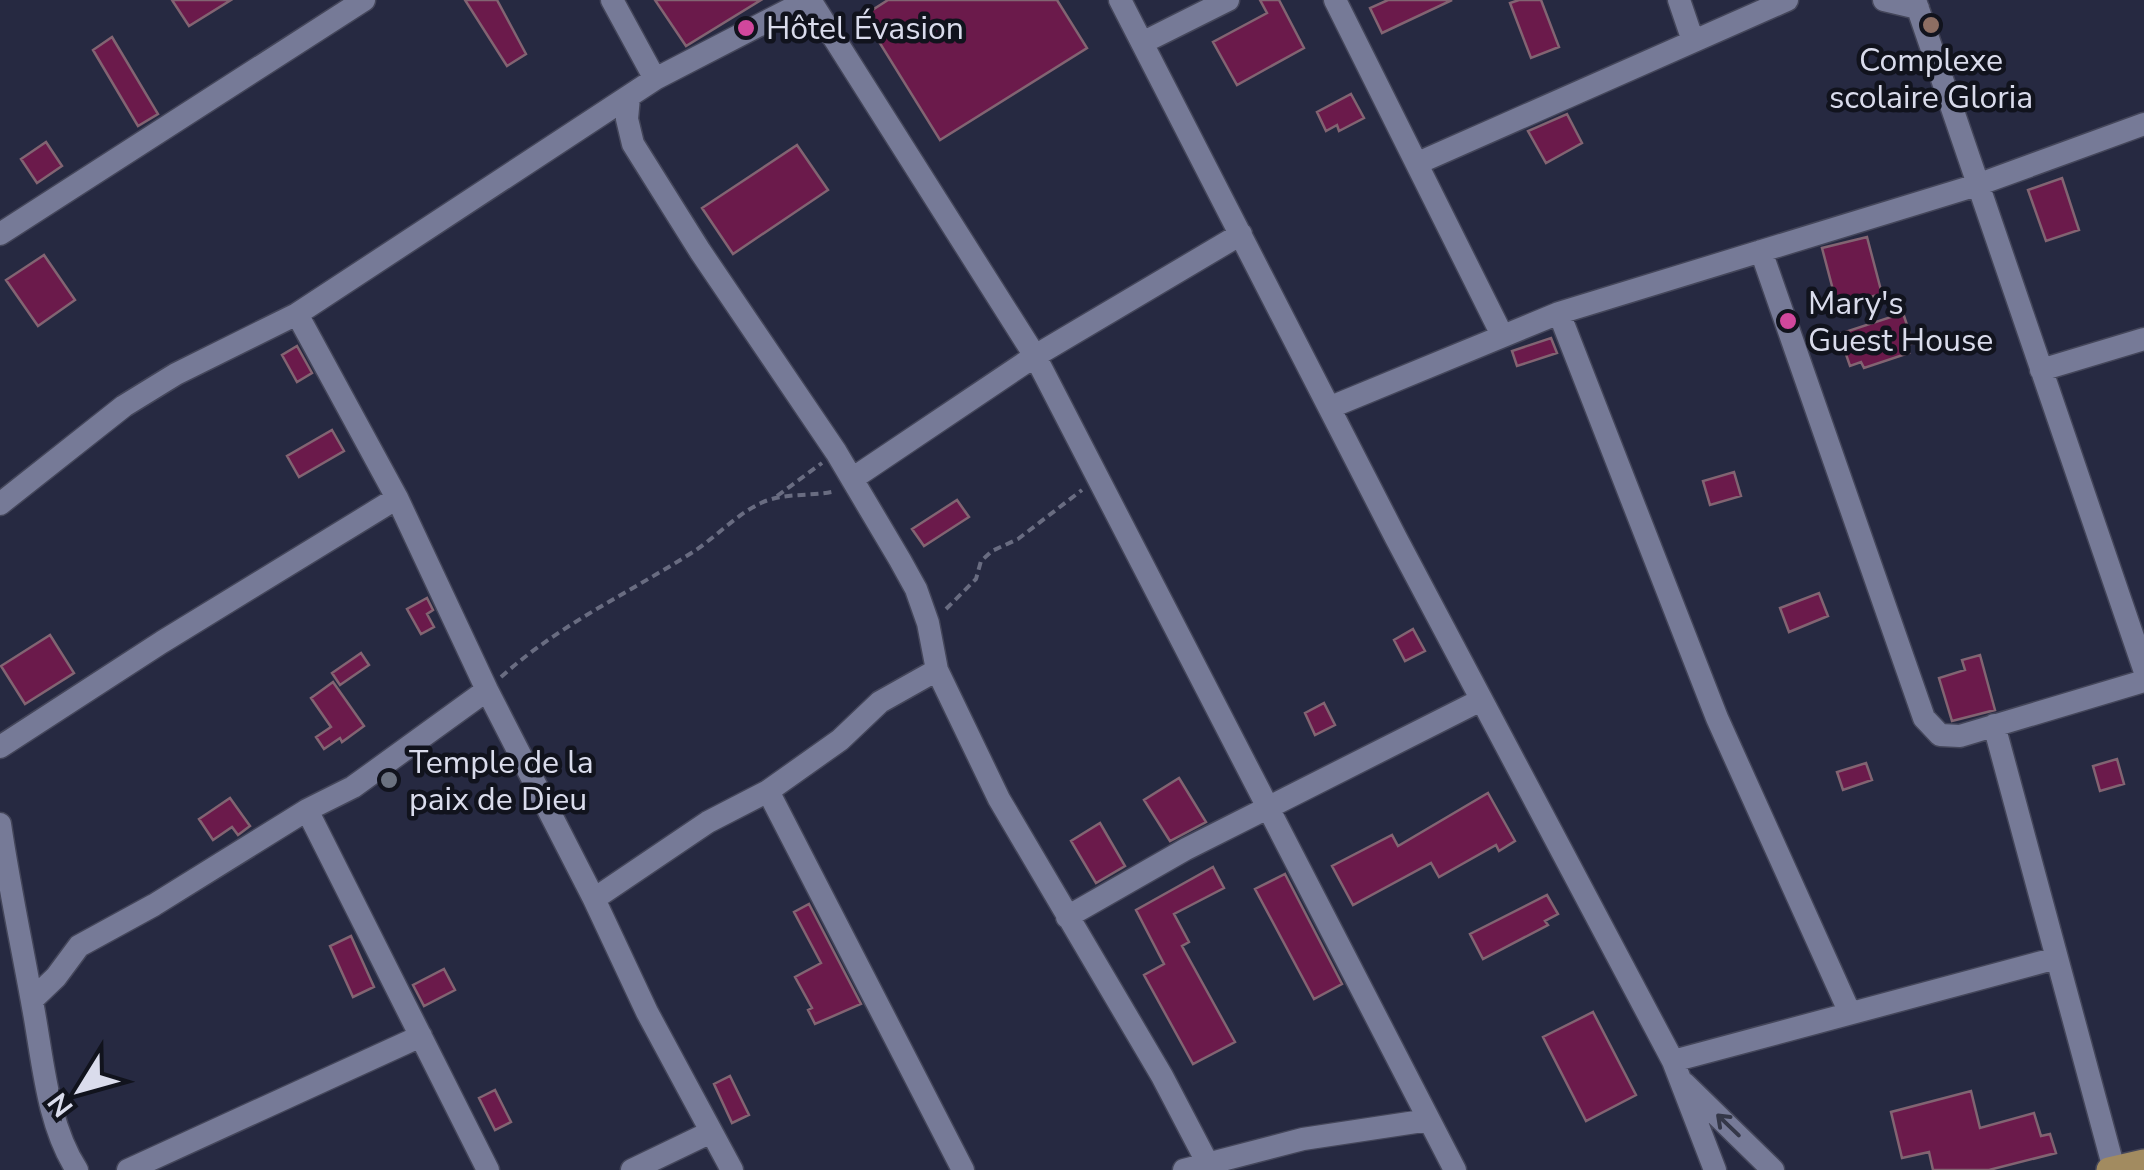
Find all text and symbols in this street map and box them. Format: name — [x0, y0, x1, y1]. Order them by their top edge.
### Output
place label: Hôtel Évasion — [766, 7, 964, 50]
marker: Complexe scolaire Gloria — [1920, 14, 1942, 36]
marker: Hôtel Évasion — [735, 17, 757, 39]
place label: Complexe scolaire Gloria — [1829, 39, 2033, 119]
place label: Mary's Guest House — [1808, 282, 1993, 362]
marker: Mary's Guest House — [1777, 310, 1799, 332]
place label: Temple de la paix de Dieu — [409, 741, 594, 821]
marker: Temple de la paix de Dieu — [378, 769, 400, 791]
north arrow — [30, 1040, 130, 1140]
text: N — [39, 1085, 82, 1124]
one-way arrow — [1717, 1114, 1741, 1138]

